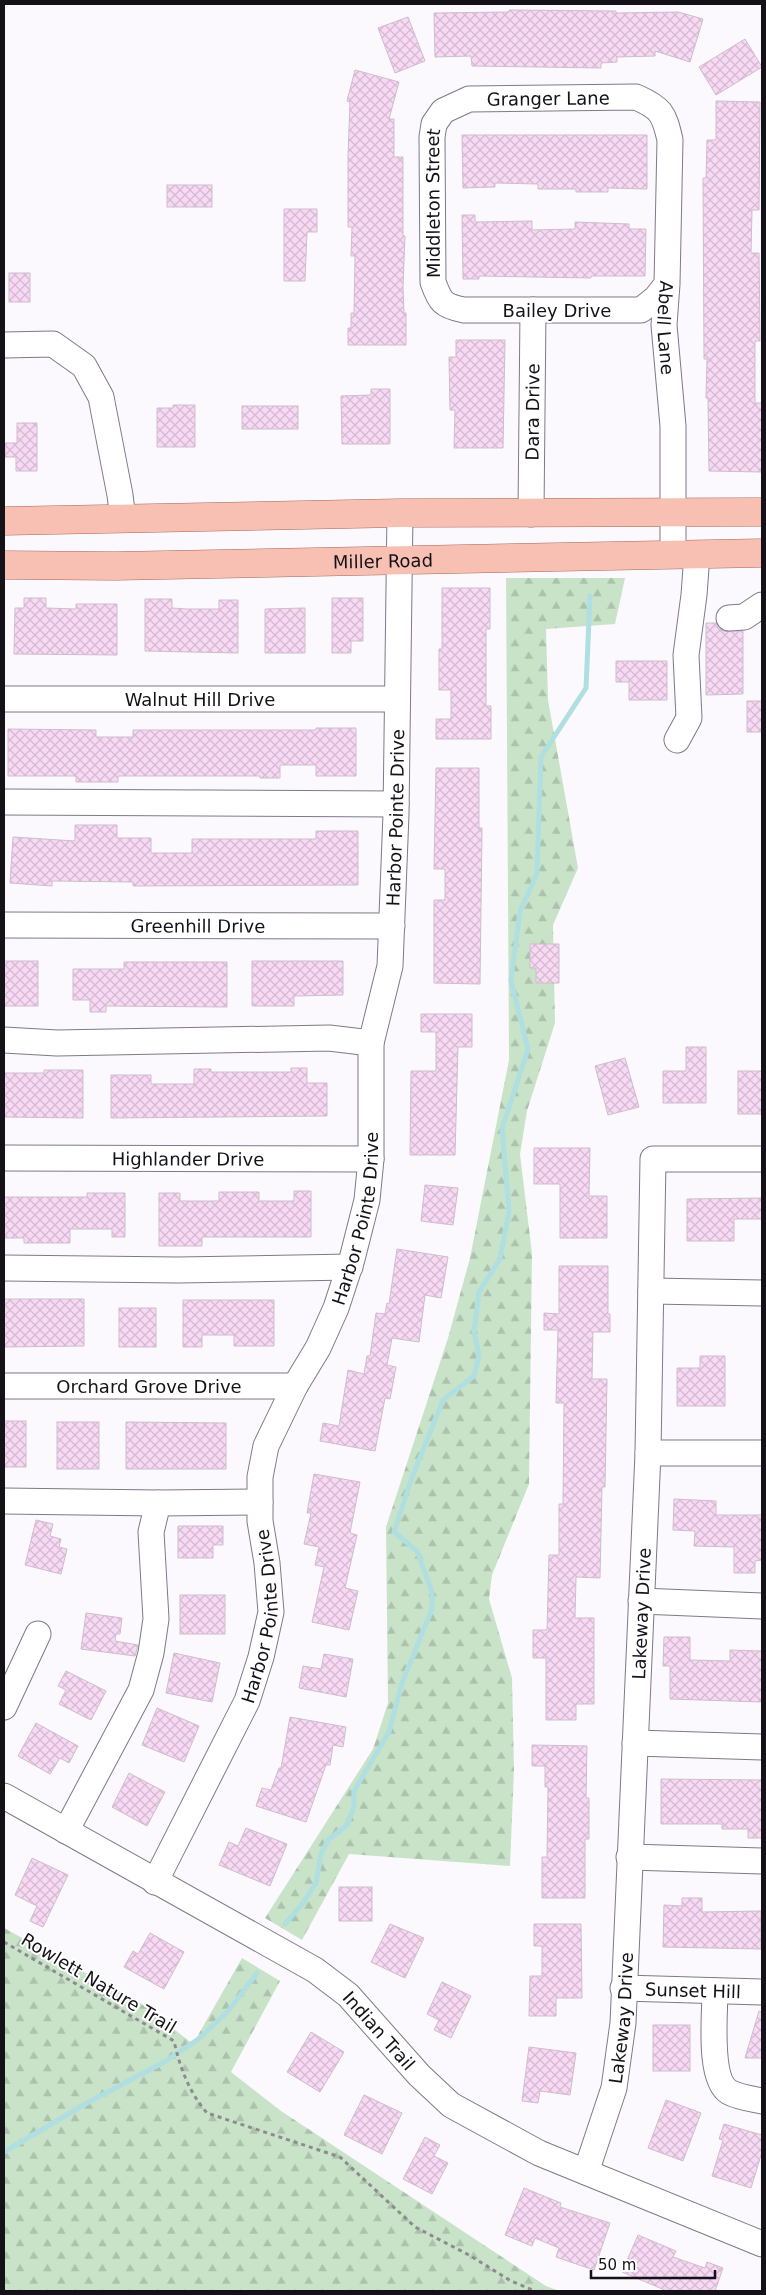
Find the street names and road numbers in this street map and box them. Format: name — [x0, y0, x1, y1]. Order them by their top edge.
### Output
street label: Granger Lane — [487, 87, 610, 109]
street label: Middleton Street — [421, 127, 444, 278]
street label: Abell Lane — [653, 280, 679, 375]
street label: Bailey Drive — [503, 300, 611, 321]
street label: Dara Drive — [521, 363, 543, 461]
street label: Miller Road — [333, 549, 433, 572]
street label: Walnut Hill Drive — [125, 689, 275, 710]
street label: Harbor Pointe Drive — [382, 729, 408, 907]
street label: Greenhill Drive — [131, 915, 265, 936]
street label: Harbor Pointe Drive — [327, 1132, 382, 1308]
street label: Highlander Drive — [112, 1148, 264, 1169]
street label: Orchard Grove Drive — [56, 1376, 242, 1397]
street label: Harbor Pointe Drive — [237, 1528, 281, 1706]
street label: Lakeway Drive — [628, 1547, 654, 1680]
street label: Rowlett Nature Trail — [18, 1928, 180, 2038]
street label: Lakeway Drive — [604, 1952, 637, 2085]
street label: Sunset Hill — [645, 1978, 741, 2002]
street label: Indian Trail — [339, 1987, 420, 2074]

